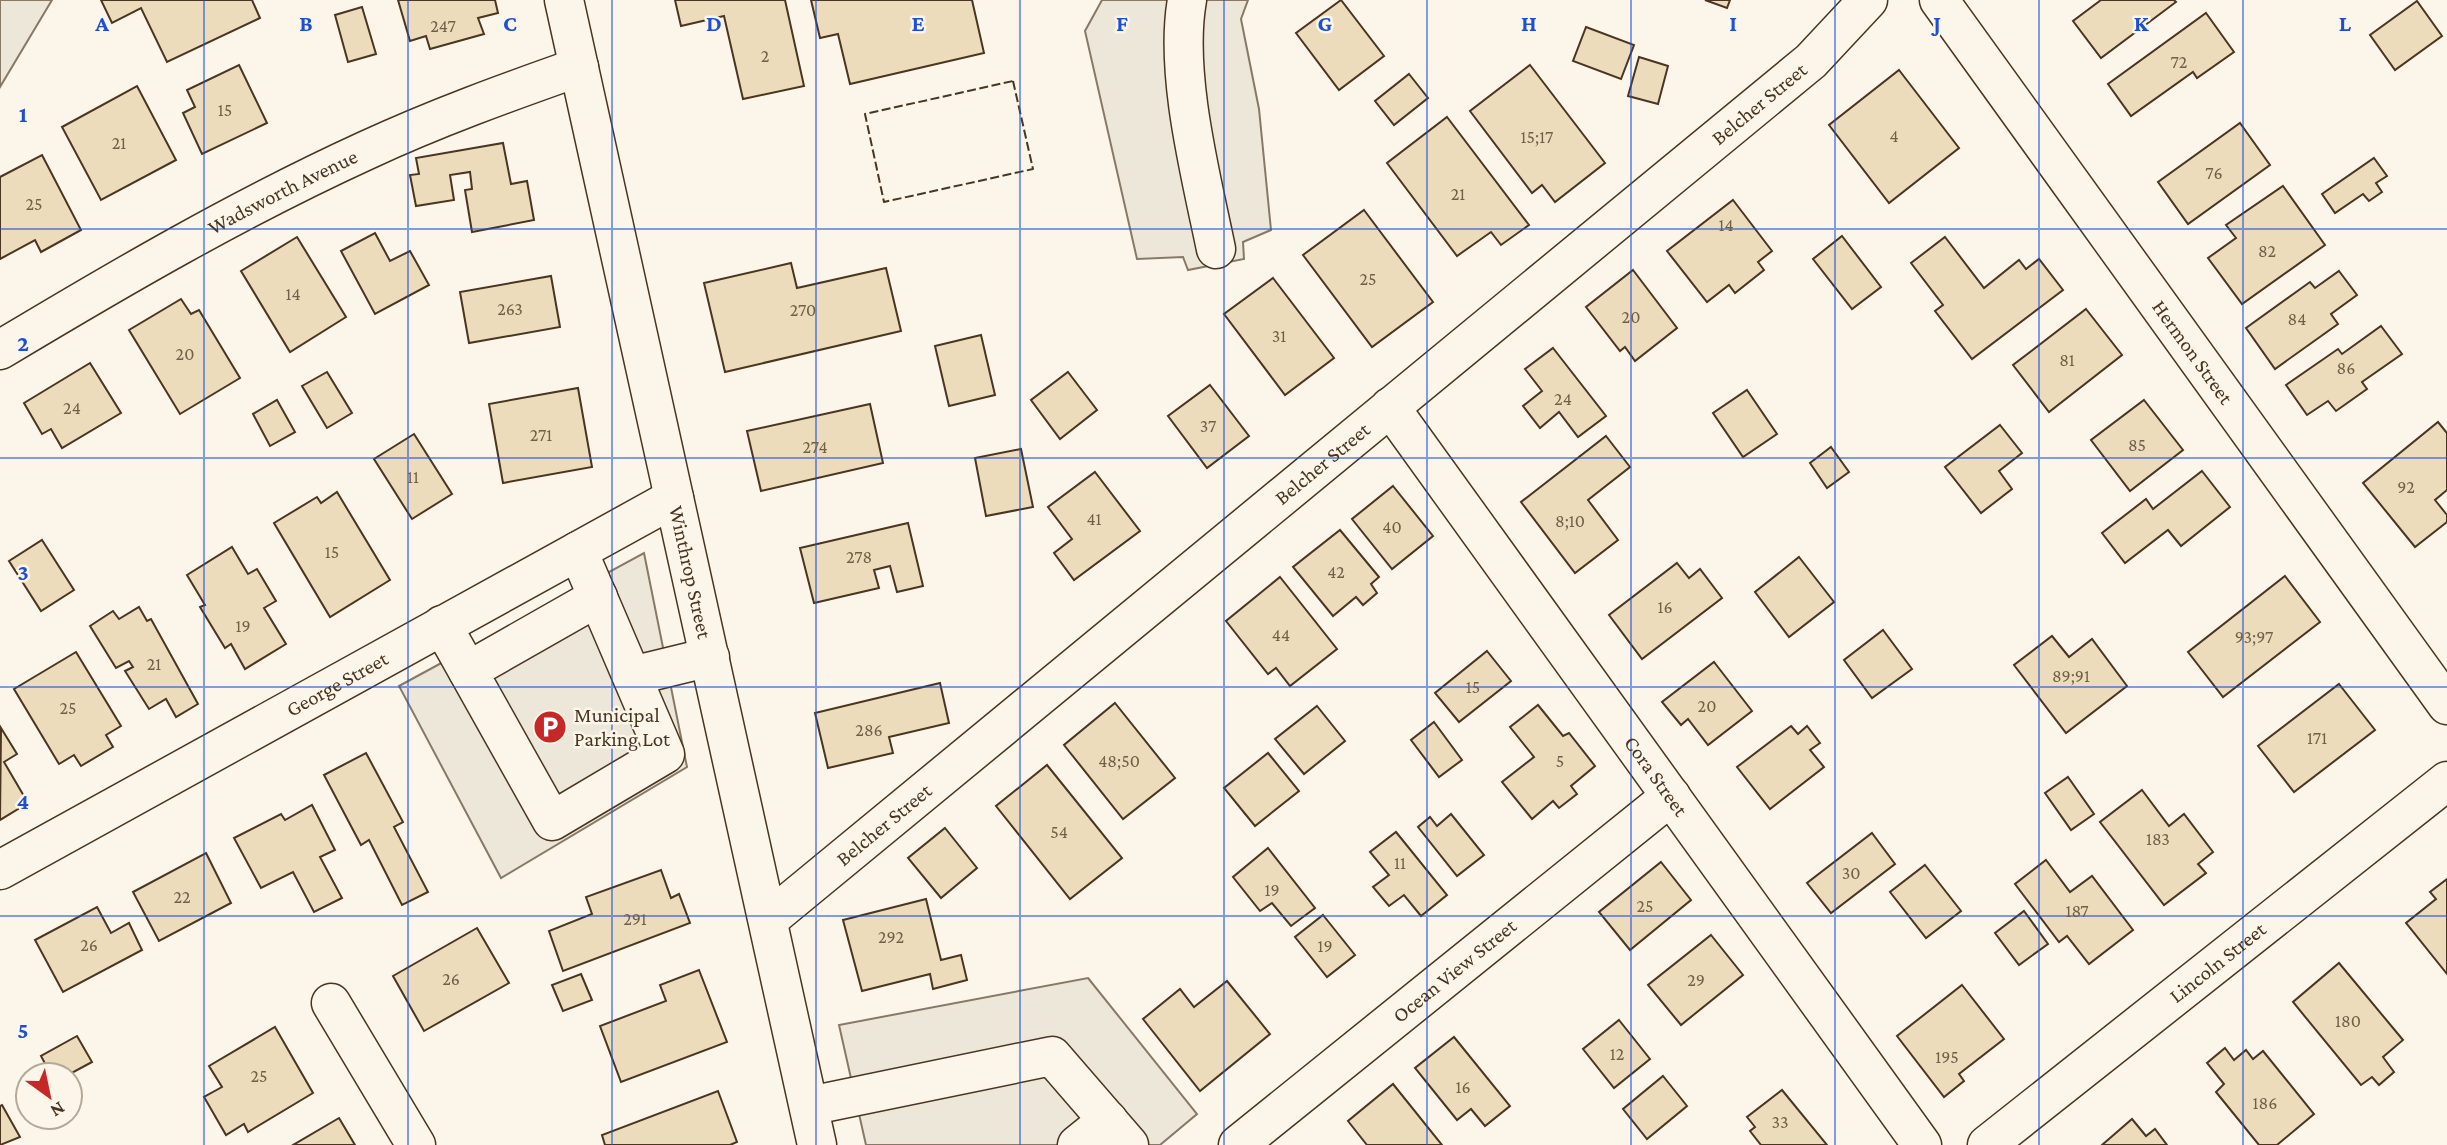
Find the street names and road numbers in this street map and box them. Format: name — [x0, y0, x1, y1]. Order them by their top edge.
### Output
street label: Belcher Street — [1707, 57, 1812, 150]
street label: Wadsworth Avenue — [204, 144, 361, 240]
street label: Hermon Street — [2147, 296, 2239, 410]
street label: Belcher Street — [1270, 417, 1375, 510]
street label: Winthrop Street — [664, 503, 717, 642]
street label: George Street — [282, 646, 393, 722]
street label: Cora Street — [1619, 731, 1694, 822]
street label: Belcher Street — [831, 778, 937, 871]
street label: Ocean View Street — [1388, 913, 1522, 1028]
street label: Lincoln Street — [2165, 916, 2271, 1008]

